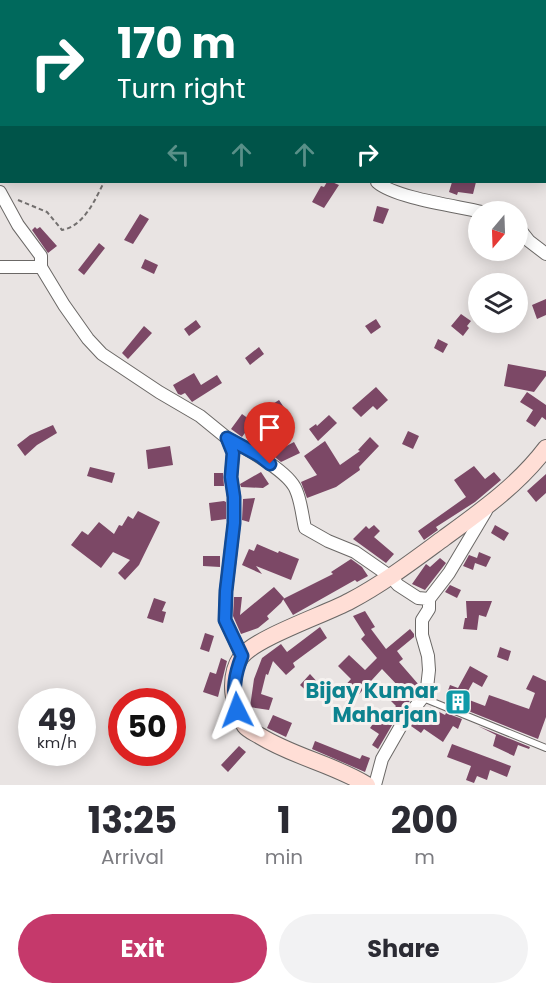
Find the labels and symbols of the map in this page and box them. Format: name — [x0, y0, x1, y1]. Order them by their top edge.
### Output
north arrow — [468, 201, 528, 261]
pin — [244, 402, 295, 464]
place label: Bijay Kumar Maharjan — [306, 676, 438, 729]
position arrow — [205, 678, 269, 742]
building icon: Bijay Kumar Maharjan — [443, 687, 473, 717]
speed limit sign: 50 — [108, 688, 186, 766]

